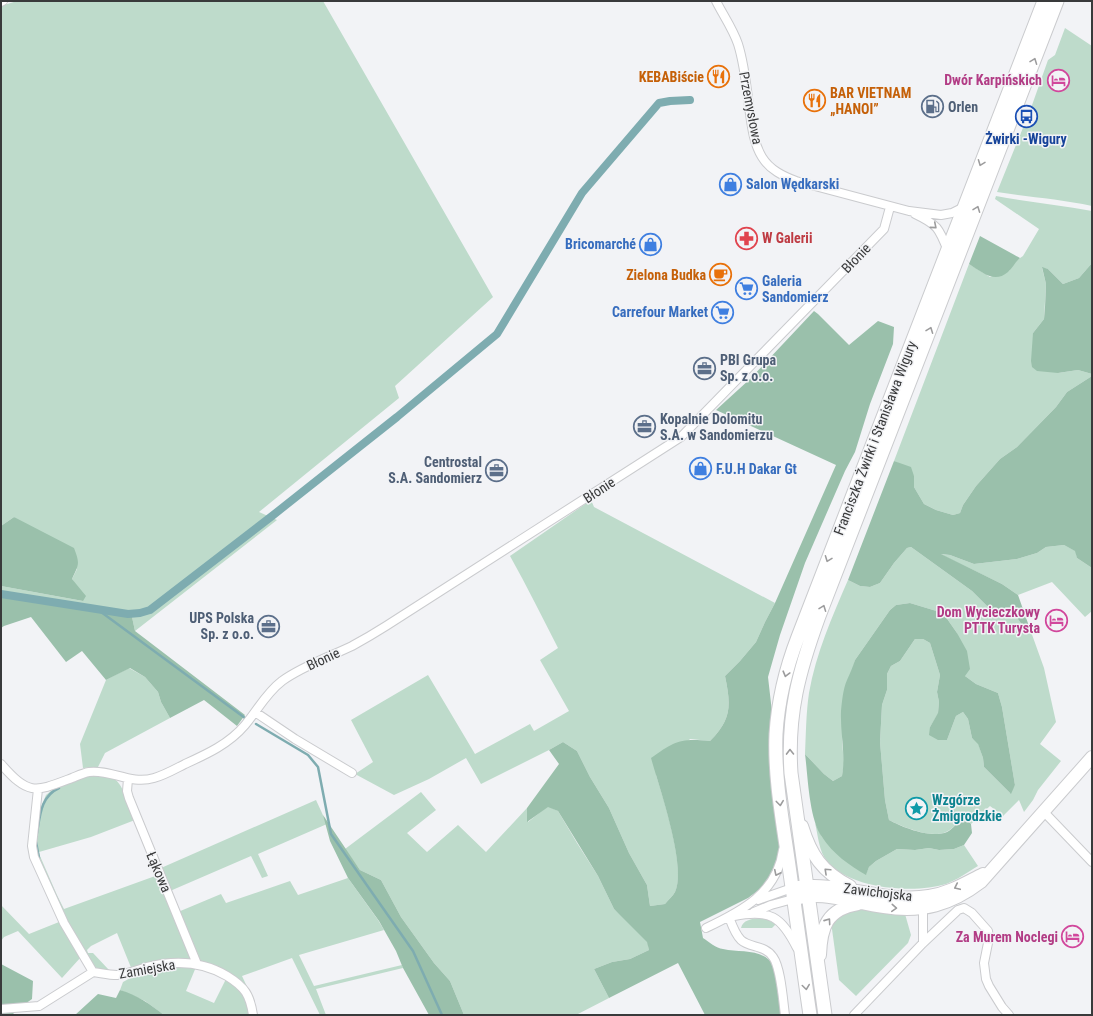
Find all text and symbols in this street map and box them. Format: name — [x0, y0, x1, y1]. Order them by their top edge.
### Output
one-way arrow — [1030, 58, 1038, 65]
restaurant icon: KEBABiście — [706, 64, 732, 90]
hotel icon: Dwór Karpińskich — [1045, 67, 1071, 93]
place label: KEBABiście — [639, 69, 704, 85]
street label: Przemysłowa — [736, 70, 766, 146]
place label: Dwór Karpińskich — [944, 72, 1042, 88]
place label: BAR VIETNAM „HANOI” — [830, 85, 911, 117]
restaurant icon: BAR VIETNAM „HANOI” — [802, 88, 828, 114]
fuel station icon: Orlen — [919, 94, 945, 120]
place label: Orlen — [948, 99, 978, 115]
bus stop icon: Żwirki -Wigury — [1013, 104, 1039, 130]
place label: Żwirki -Wigury — [985, 131, 1068, 147]
one-way arrow — [978, 160, 986, 167]
shop icon: Salon Wędkarski — [718, 171, 744, 197]
place label: Salon Wędkarski — [746, 176, 839, 192]
one-way arrow — [972, 205, 980, 212]
one-way arrow — [929, 221, 937, 228]
pharmacy icon: W Galerii — [733, 225, 759, 251]
place label: W Galerii — [762, 230, 812, 246]
shop icon: Bricomarché — [638, 231, 664, 257]
place label: Bricomarché — [565, 236, 636, 252]
street label: Błonie — [838, 240, 874, 276]
cafe icon: Zielona Budka — [708, 262, 734, 288]
place label: Zielona Budka — [626, 267, 706, 283]
place label: Galeria Sandomierz — [762, 273, 829, 305]
supermarket icon: Galeria Sandomierz — [734, 276, 760, 302]
supermarket icon: Carrefour Market — [710, 299, 736, 325]
place label: Carrefour Market — [612, 304, 708, 320]
one-way arrow — [926, 327, 934, 334]
street label: Franciszka Żwirki i Stanisława Wigury — [830, 338, 920, 537]
place label: PBI Grupa Sp. z o.o. — [720, 352, 776, 384]
office icon: PBI Grupa Sp. z o.o. — [692, 355, 718, 381]
place label: Kopalnie Dolomitu S.A. w Sandomierzu — [660, 411, 773, 443]
office icon: Kopalnie Dolomitu S.A. w Sandomierzu — [631, 414, 657, 440]
place label: Centrostal S.A. Sandomierz — [388, 454, 482, 486]
shop icon: F.U.H Dakar Gt — [687, 456, 713, 482]
office icon: Centrostal S.A. Sandomierz — [484, 457, 510, 483]
place label: F.U.H Dakar Gt — [716, 461, 797, 477]
street label: Błonie — [580, 474, 618, 506]
one-way arrow — [825, 555, 833, 562]
place label: Dom Wycieczkowy PTTK Turysta — [937, 604, 1041, 636]
one-way arrow — [818, 605, 826, 612]
hotel icon: Dom Wycieczkowy PTTK Turysta — [1043, 607, 1069, 633]
place label: UPS Polska Sp. z o.o. — [189, 610, 254, 642]
office icon: UPS Polska Sp. z o.o. — [256, 613, 282, 639]
street label: Błonie — [304, 644, 343, 674]
one-way arrow — [782, 670, 791, 677]
one-way arrow — [786, 749, 795, 755]
place label: Wzgórze Żmigrodzkie — [932, 792, 1002, 824]
place icon: Wzgórze Żmigrodzkie — [904, 795, 930, 821]
one-way arrow — [776, 800, 785, 806]
street label: Łąkowa — [143, 849, 175, 895]
one-way arrow — [824, 868, 832, 875]
one-way arrow — [774, 869, 781, 876]
street label: Zawichojska — [843, 880, 913, 904]
one-way arrow — [954, 882, 962, 890]
one-way arrow — [891, 904, 897, 913]
one-way arrow — [823, 919, 830, 926]
hotel icon: Za Murem Noclegi — [1060, 924, 1086, 950]
place label: Za Murem Noclegi — [956, 929, 1058, 945]
street label: Zamiejska — [118, 956, 176, 982]
one-way arrow — [801, 983, 810, 990]

